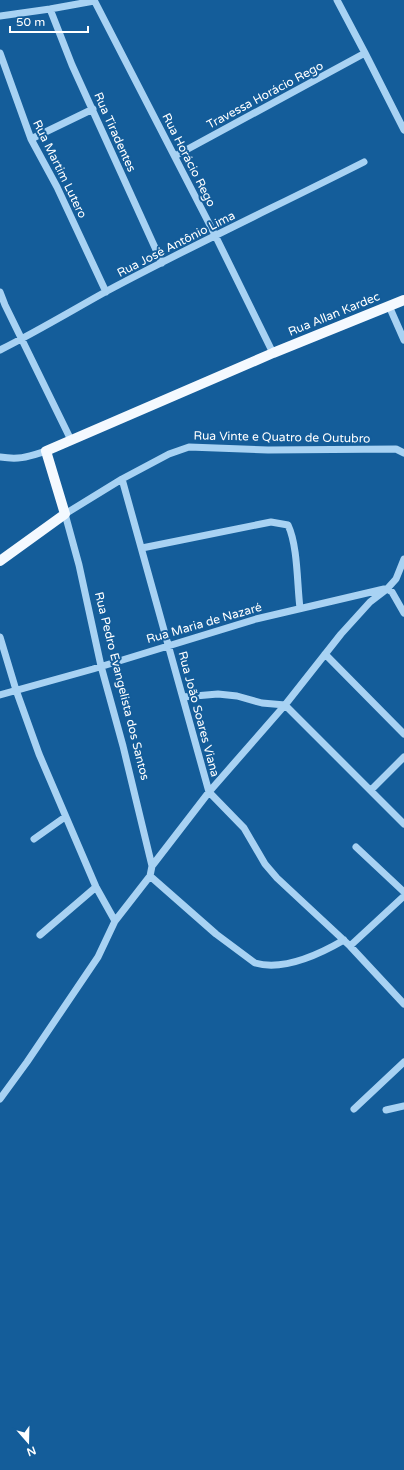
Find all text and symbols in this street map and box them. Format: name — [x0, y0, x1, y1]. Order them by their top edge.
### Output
scale bar — [10, 8, 88, 34]
text: 50 m — [16, 15, 45, 29]
street label: Travessa Horácio Rego — [204, 58, 326, 132]
street label: Rua Tiradentes — [91, 90, 139, 174]
street label: Rua Horácio Rego — [159, 111, 219, 209]
street label: Rua Martim Lutero — [30, 118, 90, 220]
street label: Rua José Antônio Lima — [115, 208, 237, 280]
street label: Rua Allan Kardec — [286, 289, 382, 339]
street label: Rua Vinte e Quatro de Outubro — [193, 428, 371, 446]
street label: Rua Pedro Evangelista dos Santos — [92, 590, 152, 782]
street label: Rua Maria de Nazaré — [145, 600, 263, 646]
street label: Rua João Soares Viana — [176, 650, 222, 778]
north arrow — [8, 1422, 48, 1462]
text: N — [25, 1443, 38, 1459]

